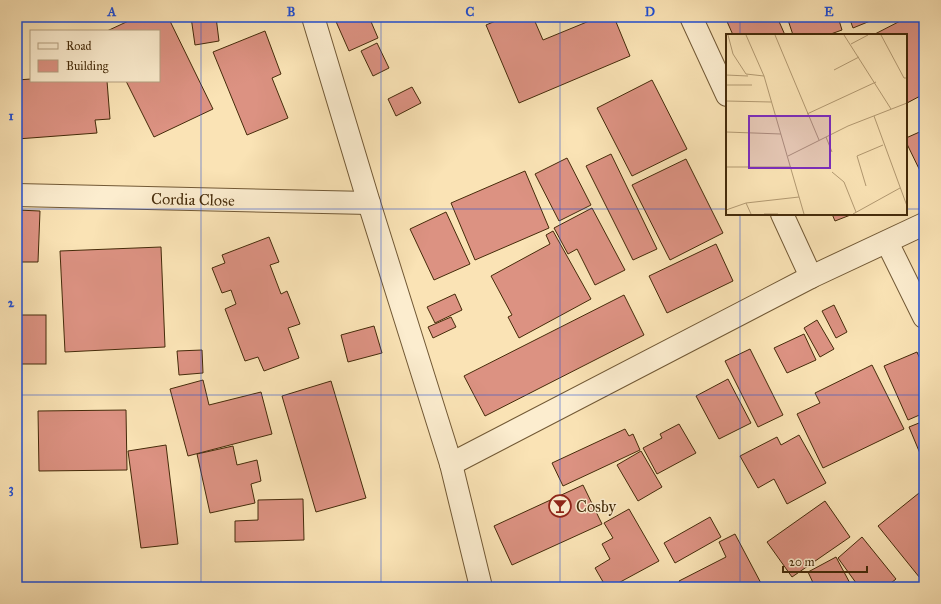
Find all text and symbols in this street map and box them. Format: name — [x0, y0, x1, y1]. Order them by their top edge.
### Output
text: A — [107, 4, 117, 20]
text: B — [287, 4, 296, 20]
text: C — [466, 4, 475, 20]
text: D — [645, 4, 655, 20]
text: E — [824, 4, 834, 20]
legend — [30, 30, 160, 82]
inset map — [726, 34, 907, 215]
text: Road — [66, 39, 92, 53]
text: Building — [66, 59, 109, 74]
text: 1 — [8, 108, 14, 124]
street label: Cordia Close — [151, 189, 235, 210]
text: 2 — [8, 295, 15, 311]
text: 3 — [8, 481, 14, 497]
bar icon: Cosby — [547, 493, 573, 519]
place label: Cosby — [576, 497, 616, 516]
scale bar — [783, 548, 867, 574]
text: 20 m — [789, 555, 815, 569]

